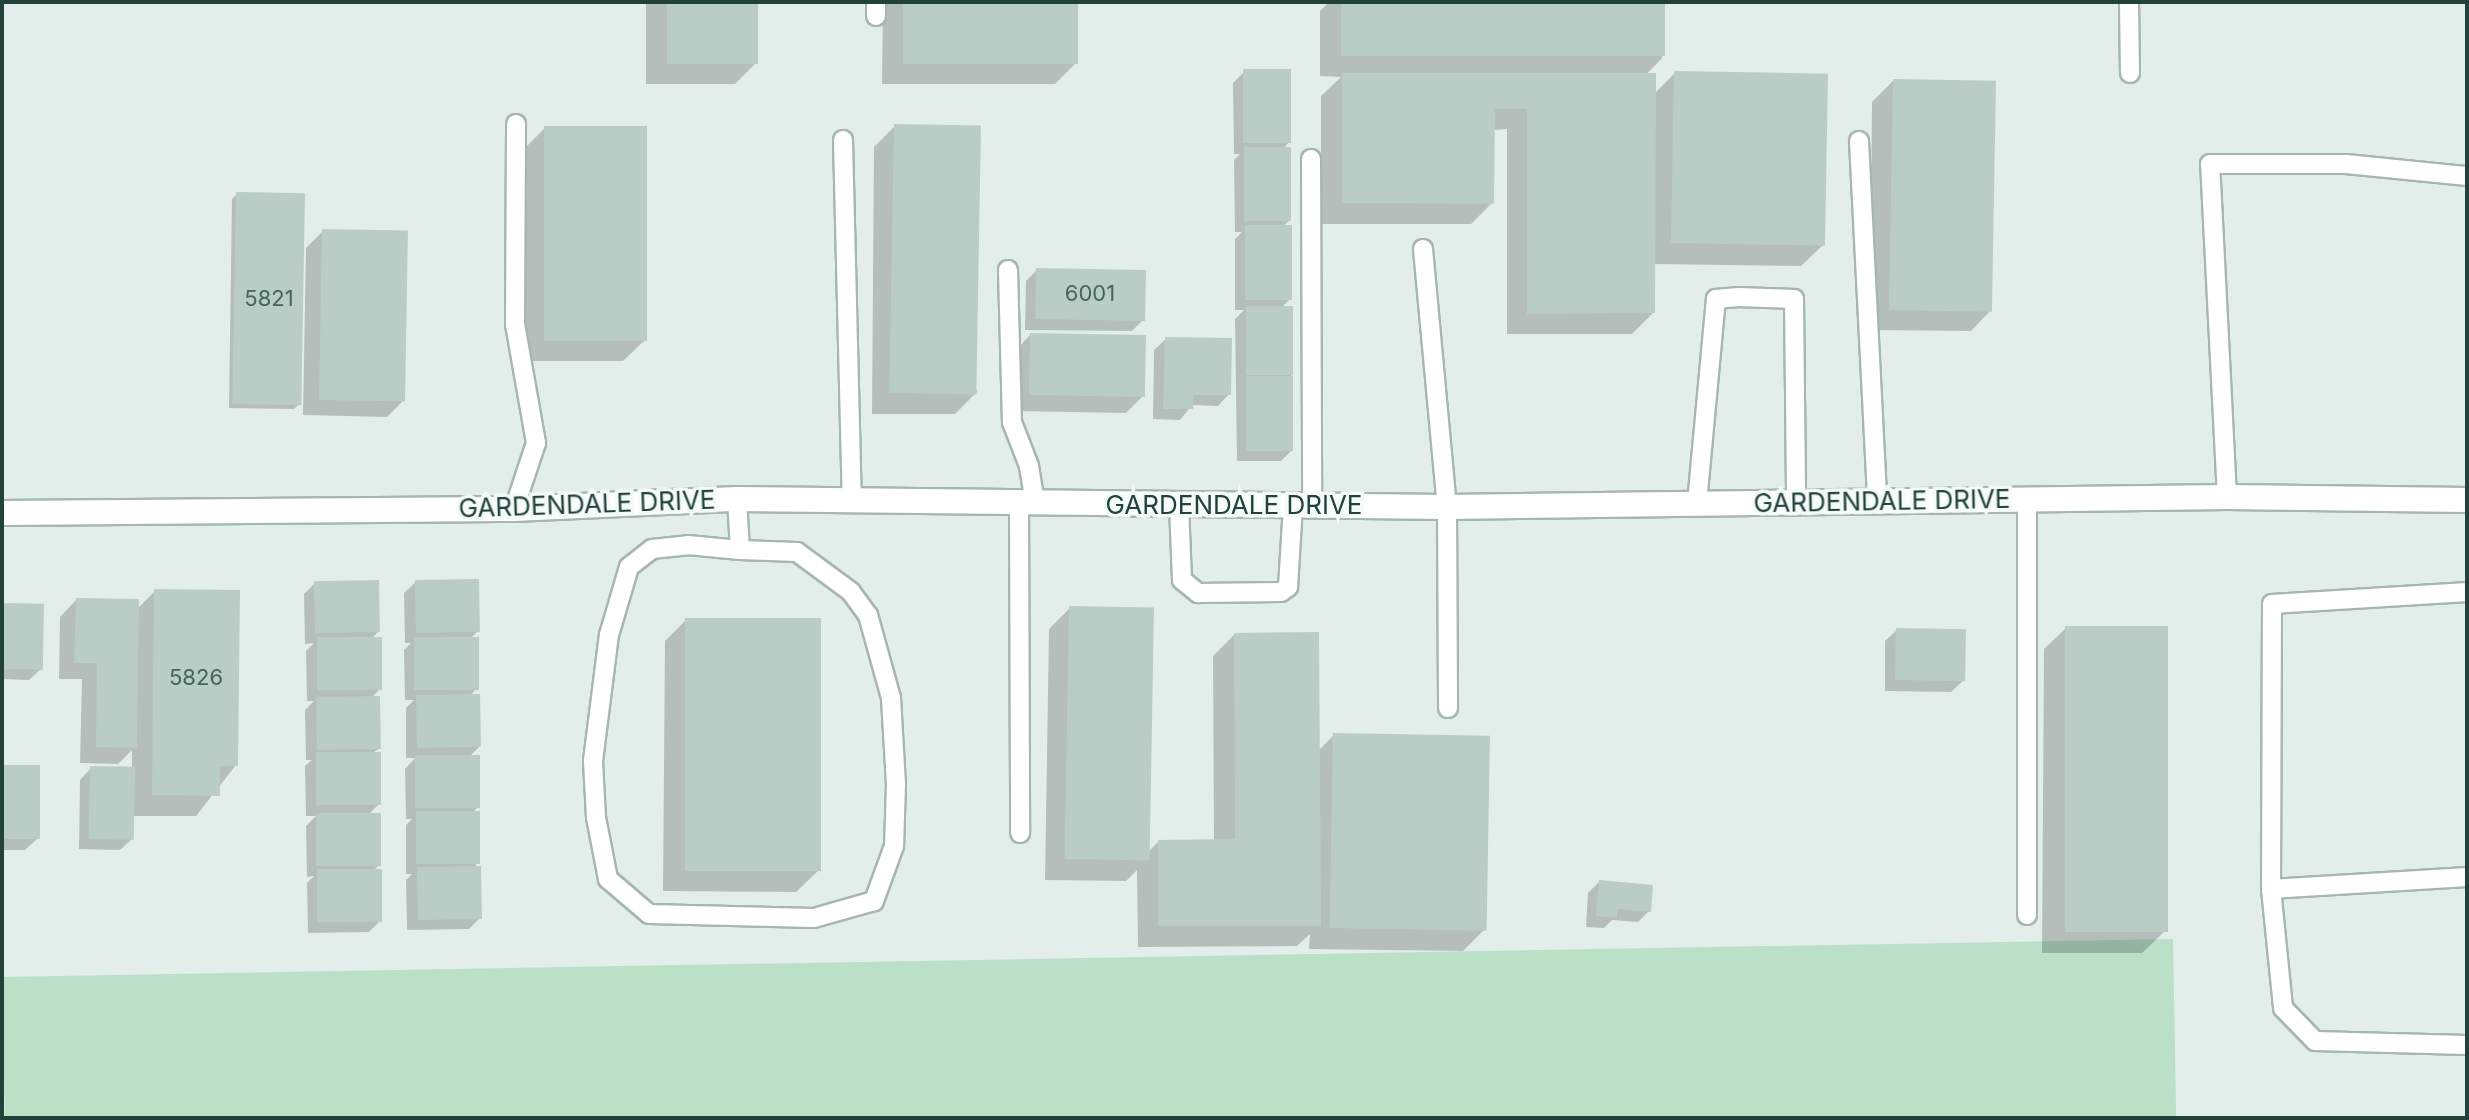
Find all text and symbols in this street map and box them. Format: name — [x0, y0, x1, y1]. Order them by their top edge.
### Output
house number: 6001 — [1065, 281, 1115, 307]
house number: 5821 — [244, 286, 294, 312]
street label: GARDENDALE DRIVE — [1753, 483, 2011, 519]
street label: GARDENDALE DRIVE — [458, 484, 716, 524]
street label: GARDENDALE DRIVE — [1106, 489, 1362, 521]
house number: 5826 — [169, 665, 223, 691]

